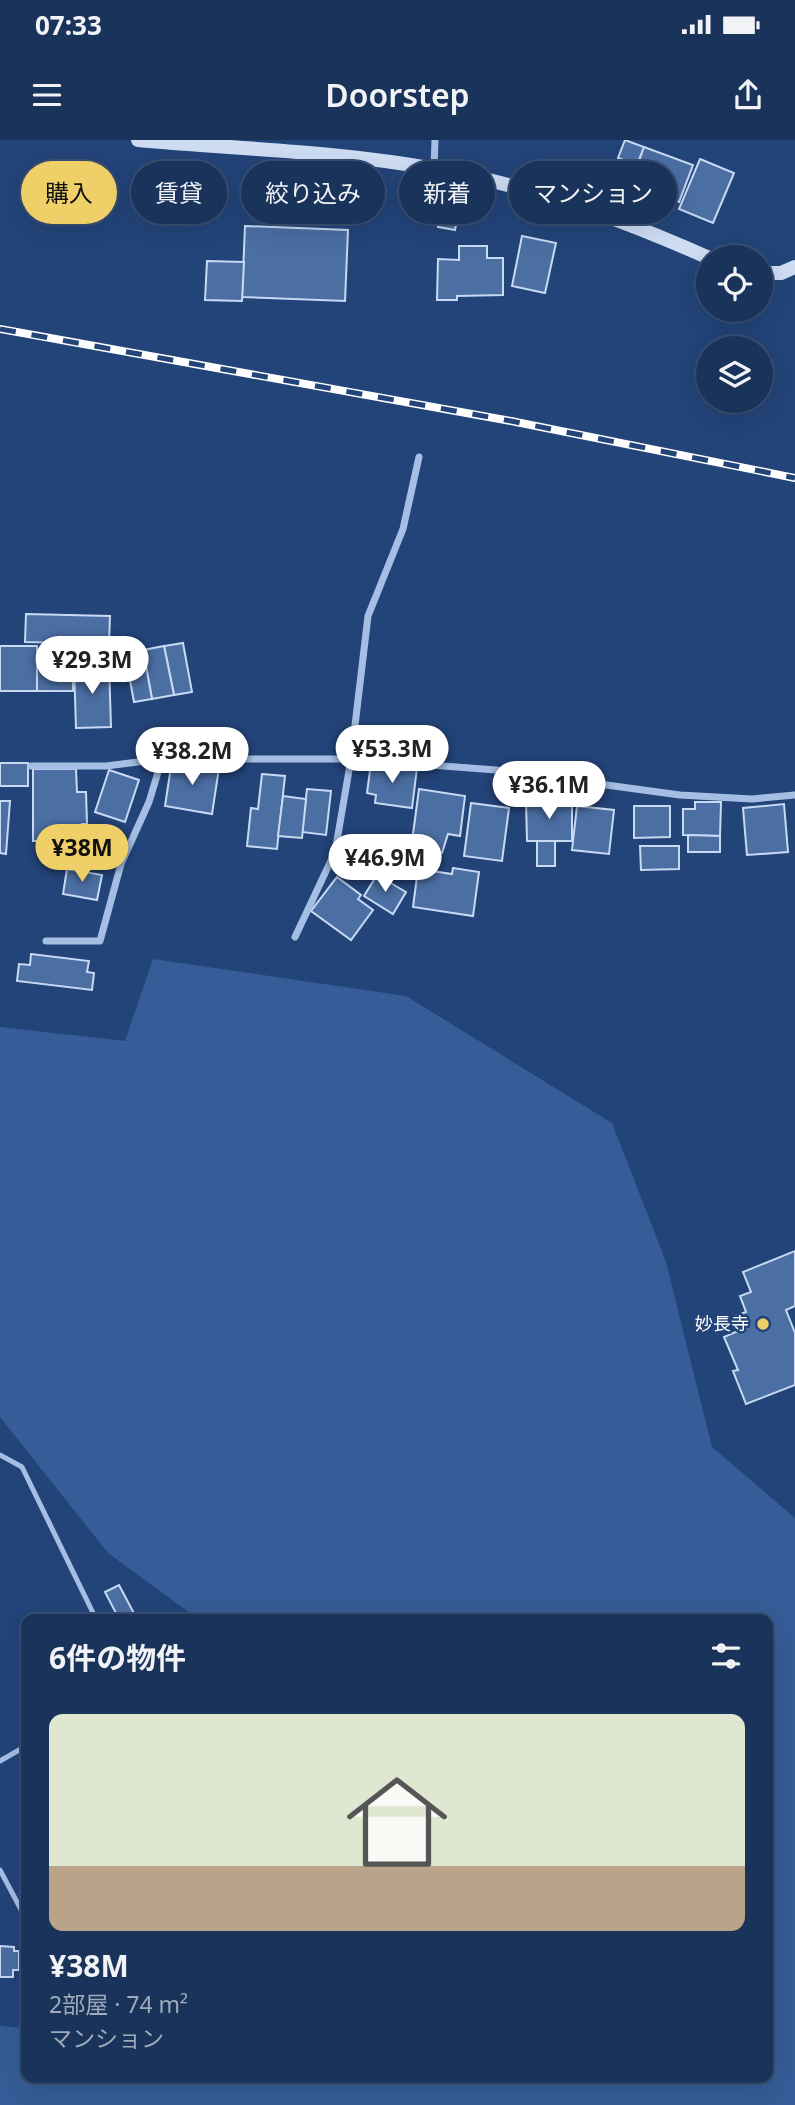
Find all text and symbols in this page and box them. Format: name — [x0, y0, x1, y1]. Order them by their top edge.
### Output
text: 07:33 — [35, 7, 102, 43]
text: Doorstep — [325, 73, 470, 116]
icon: menu — [28, 76, 66, 114]
icon: share — [729, 76, 767, 114]
chip: 購入 — [21, 161, 117, 224]
chip: 賃貸 — [131, 161, 227, 224]
chip: 絞り込み — [241, 161, 385, 224]
chip: 新着 — [399, 161, 495, 224]
chip: マンション — [509, 161, 677, 224]
map controls — [696, 245, 773, 413]
button: locate — [696, 245, 773, 322]
button: layers — [696, 336, 773, 413]
pin: ¥29.3M — [35, 636, 149, 696]
text: ¥29.3M — [52, 643, 132, 675]
pin: ¥53.3M — [335, 726, 449, 785]
pin: ¥38.2M — [135, 728, 249, 787]
text: ¥53.3M — [352, 732, 432, 764]
text: ¥38.2M — [152, 734, 232, 766]
pin: ¥36.1M — [492, 762, 606, 821]
text: ¥36.1M — [509, 768, 589, 800]
pin: ¥38M — [41, 824, 123, 884]
text: ¥38M — [51, 831, 113, 863]
pin: ¥46.9M — [328, 834, 442, 894]
text: ¥46.9M — [345, 841, 425, 873]
place label: 妙長寺 — [695, 1311, 749, 1335]
marker: 妙長寺 — [755, 1316, 771, 1332]
text: 6件の物件 — [49, 1637, 186, 1678]
icon: filters — [707, 1637, 745, 1675]
icon: home — [334, 1759, 460, 1885]
text: ¥38M — [49, 1945, 129, 1986]
text: 2部屋 · 74 m² — [49, 1988, 188, 2020]
text: マンション — [49, 2022, 164, 2054]

